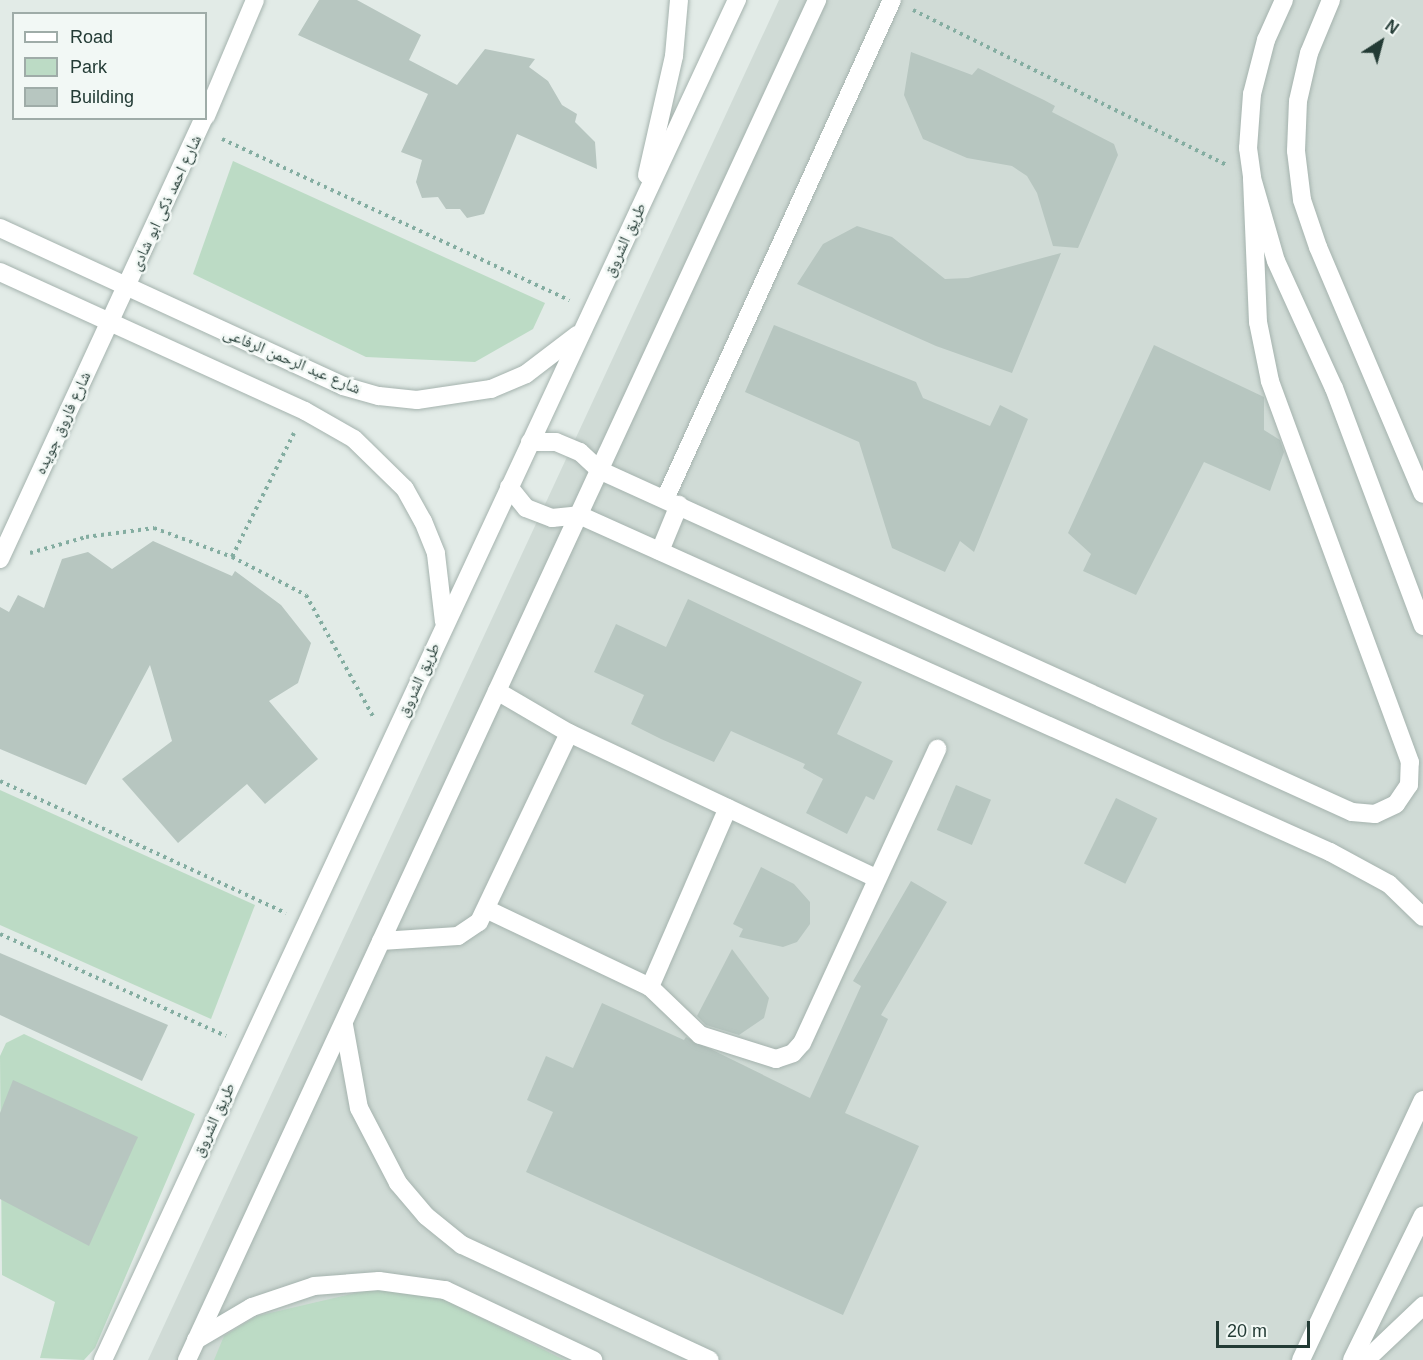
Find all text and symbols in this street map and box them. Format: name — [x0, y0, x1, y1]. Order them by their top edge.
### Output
legend — [12, 12, 207, 120]
north arrow — [1351, 12, 1411, 72]
text: N — [1382, 17, 1402, 37]
text: Road — [70, 27, 113, 47]
text: Park — [70, 57, 107, 77]
text: Building — [70, 87, 134, 107]
street label: شارع احمد ذكى ابو شادى — [126, 132, 206, 274]
street label: طريق الشروق — [600, 200, 650, 280]
street label: شارع عبد الرحمن الرفاعى — [220, 323, 364, 399]
street label: شارع فاروق جويده — [31, 368, 95, 478]
street label: طريق الشروق — [394, 640, 444, 720]
street label: طريق الشروق — [189, 1080, 239, 1160]
scale bar — [1219, 1309, 1314, 1347]
text: 20 m — [1227, 1321, 1267, 1341]

